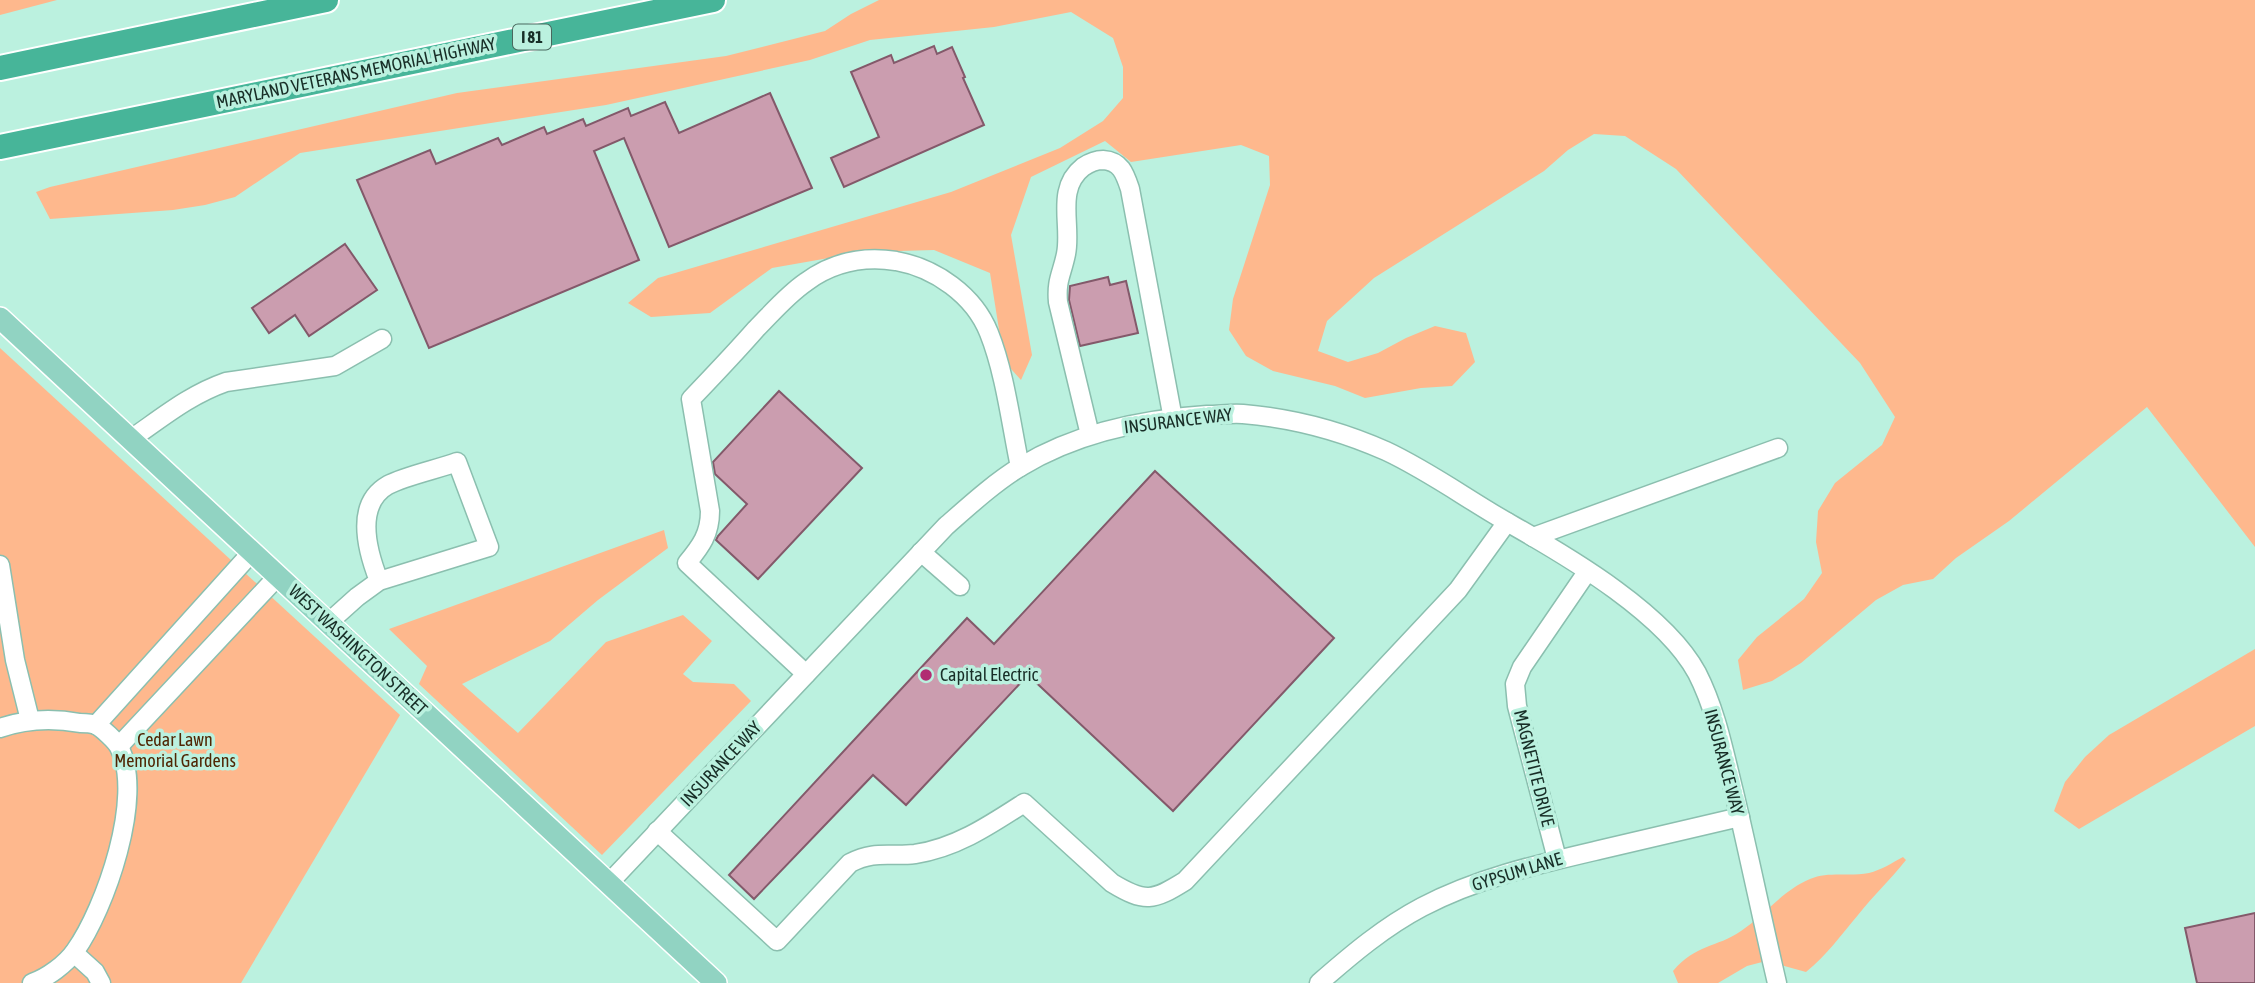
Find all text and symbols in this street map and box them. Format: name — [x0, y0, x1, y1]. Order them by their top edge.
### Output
road number: I 81 — [513, 24, 551, 50]
street label: MARYLAND VETERANS MEMORIAL HIGHWAY — [214, 33, 497, 112]
street label: INSURANCE WAY — [1123, 403, 1233, 438]
street label: WEST WASHINGTON STREET — [285, 580, 432, 719]
place label: Capital Electric — [940, 664, 1039, 685]
marker: Capital Electric — [918, 667, 934, 683]
street label: MAGNETITE DRIVE — [1510, 707, 1559, 829]
street label: INSURANCE WAY — [1700, 707, 1749, 817]
street label: INSURANCE WAY — [676, 717, 765, 811]
park label: Cedar Lawn Memorial Gardens — [114, 729, 236, 771]
street label: GYPSUM LANE — [1469, 848, 1565, 895]

